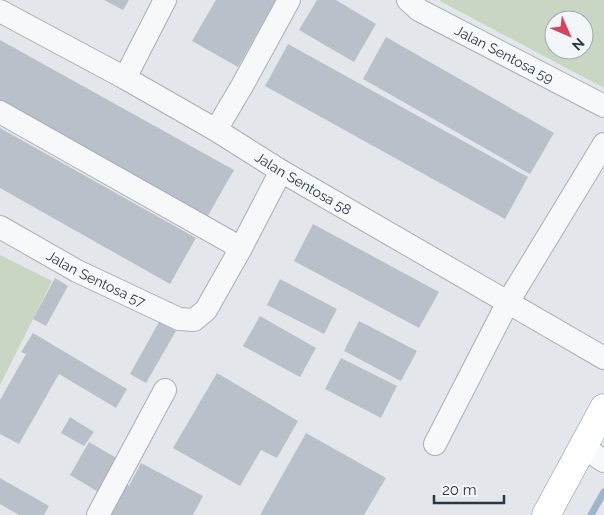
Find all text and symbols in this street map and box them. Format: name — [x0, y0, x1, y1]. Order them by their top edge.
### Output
north arrow — [544, 10, 594, 60]
street label: Jalan Sentosa 59 — [452, 22, 556, 86]
text: N — [569, 35, 588, 54]
street label: Jalan Sentosa 58 — [252, 149, 354, 218]
street label: Jalan Sentosa 57 — [44, 247, 148, 310]
scale bar — [434, 472, 504, 504]
text: 20 m — [442, 481, 477, 499]

